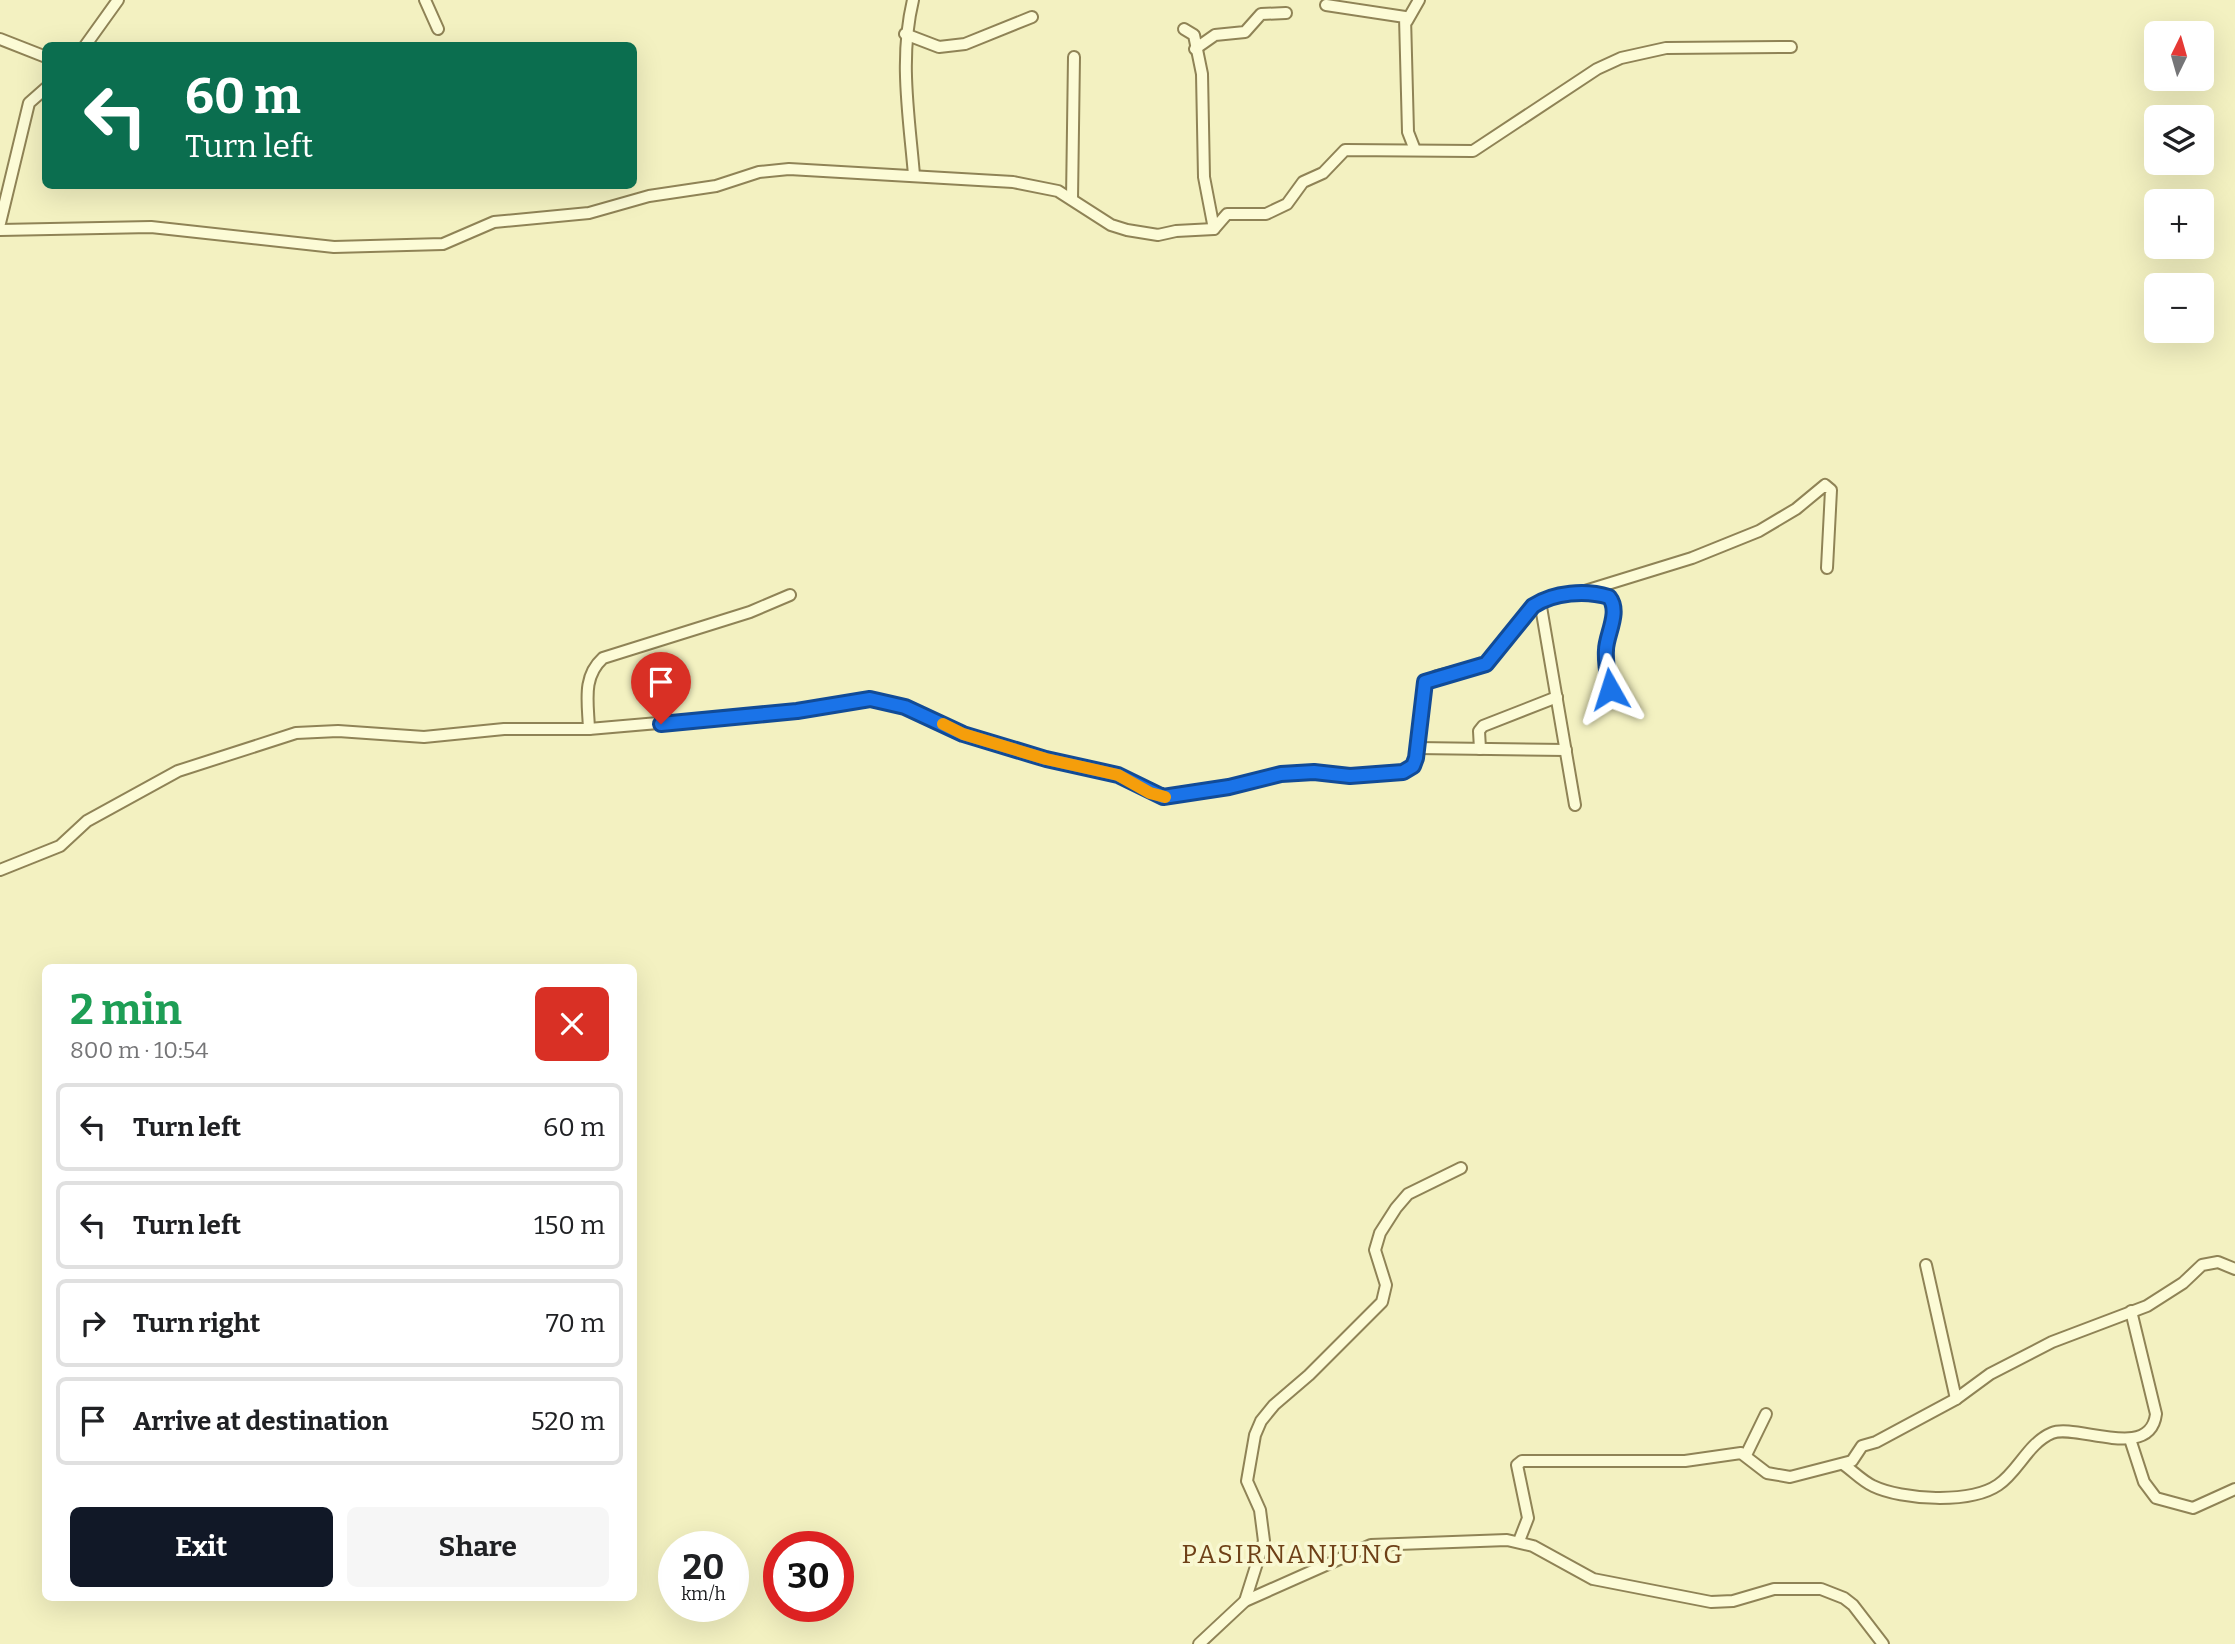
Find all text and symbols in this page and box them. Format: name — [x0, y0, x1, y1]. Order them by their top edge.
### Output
north arrow — [2144, 21, 2214, 91]
map controls — [2144, 21, 2214, 343]
text: 60 m — [185, 67, 301, 126]
icon: left — [70, 70, 161, 161]
button: layers — [2144, 105, 2214, 175]
text: Turn left — [185, 127, 313, 165]
button: + — [2144, 189, 2214, 259]
button: − — [2144, 273, 2214, 343]
pin — [631, 652, 691, 724]
position arrow — [1573, 652, 1647, 726]
icon: arrive — [642, 663, 680, 701]
text: 2 min — [70, 985, 182, 1035]
button: close — [535, 987, 609, 1061]
text: 800 m · 10:54 — [70, 1036, 209, 1064]
icon: left — [74, 1108, 112, 1146]
text: Turn left — [133, 1112, 241, 1143]
text: 60 m — [543, 1112, 605, 1143]
icon: left — [74, 1206, 112, 1244]
text: Turn left — [133, 1210, 241, 1241]
text: 150 m — [534, 1210, 605, 1241]
icon: right — [74, 1304, 112, 1342]
text: Turn right — [133, 1308, 260, 1339]
text: 70 m — [546, 1308, 605, 1339]
icon: arrive — [74, 1402, 112, 1440]
text: Arrive at destination — [133, 1406, 388, 1437]
text: 520 m — [531, 1406, 605, 1437]
button: Exit — [70, 1507, 333, 1587]
button: Share — [347, 1507, 609, 1587]
speed limit sign: 30 — [763, 1531, 854, 1622]
district label: PASIRNANJUNG — [1182, 1539, 1404, 1570]
text: 20 — [683, 1546, 724, 1588]
text: km/h — [681, 1583, 726, 1605]

